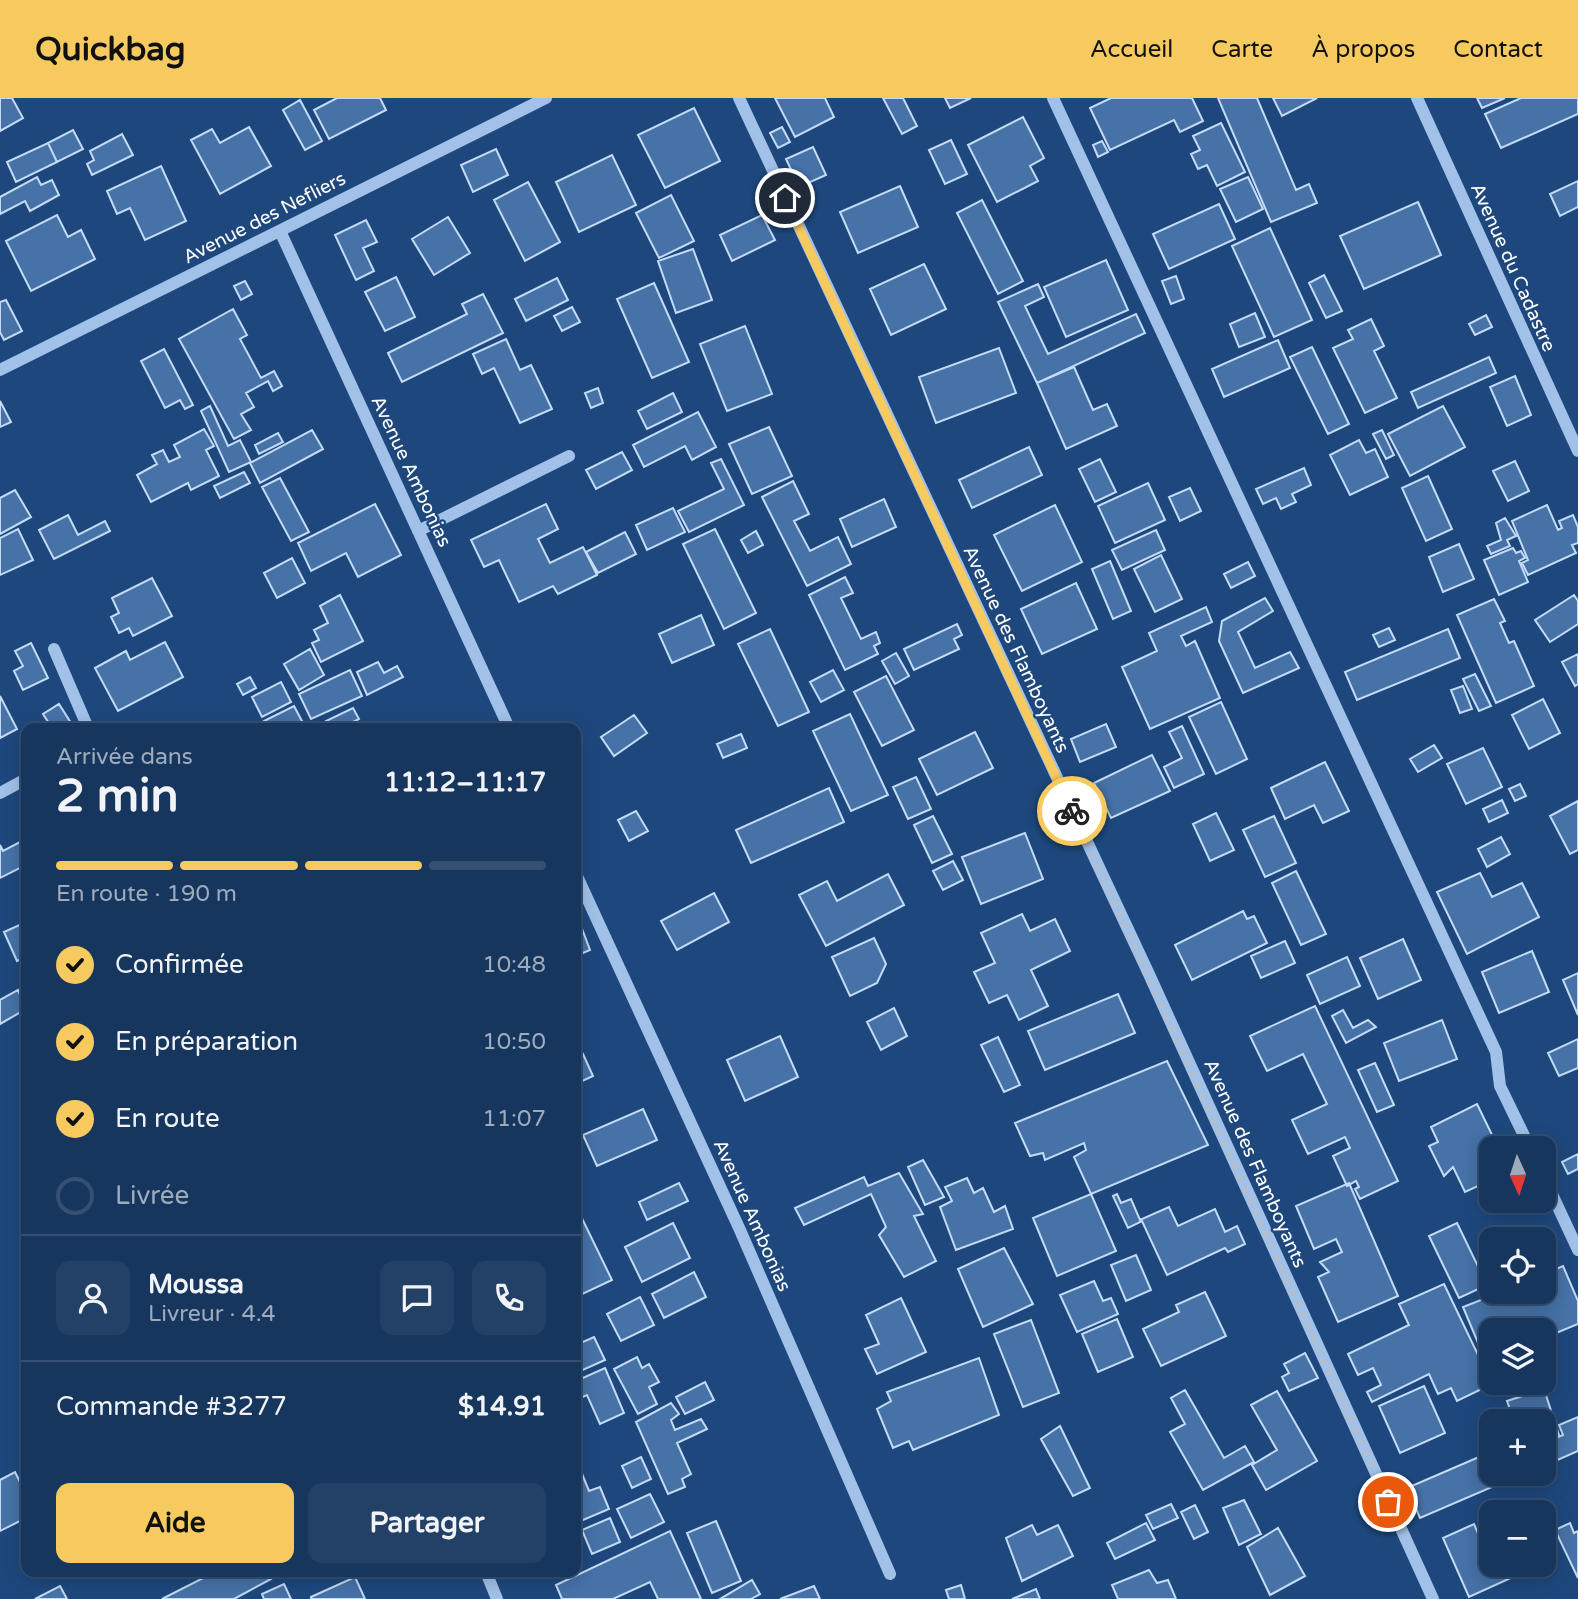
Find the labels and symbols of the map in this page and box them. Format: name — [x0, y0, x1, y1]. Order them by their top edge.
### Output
street label: Avenue des Nefliers — [180, 167, 349, 268]
pin — [755, 168, 815, 228]
street label: Avenue du Cadastre — [1466, 180, 1560, 355]
street label: Avenue Ambonias — [366, 392, 456, 550]
street label: Avenue des Flamboyants — [958, 542, 1074, 756]
courier — [1037, 776, 1107, 846]
street label: Avenue des Flamboyants — [1199, 1056, 1311, 1271]
street label: Avenue Ambonias — [709, 1136, 796, 1295]
north arrow — [1479, 1136, 1556, 1213]
pin — [1358, 1472, 1418, 1532]

